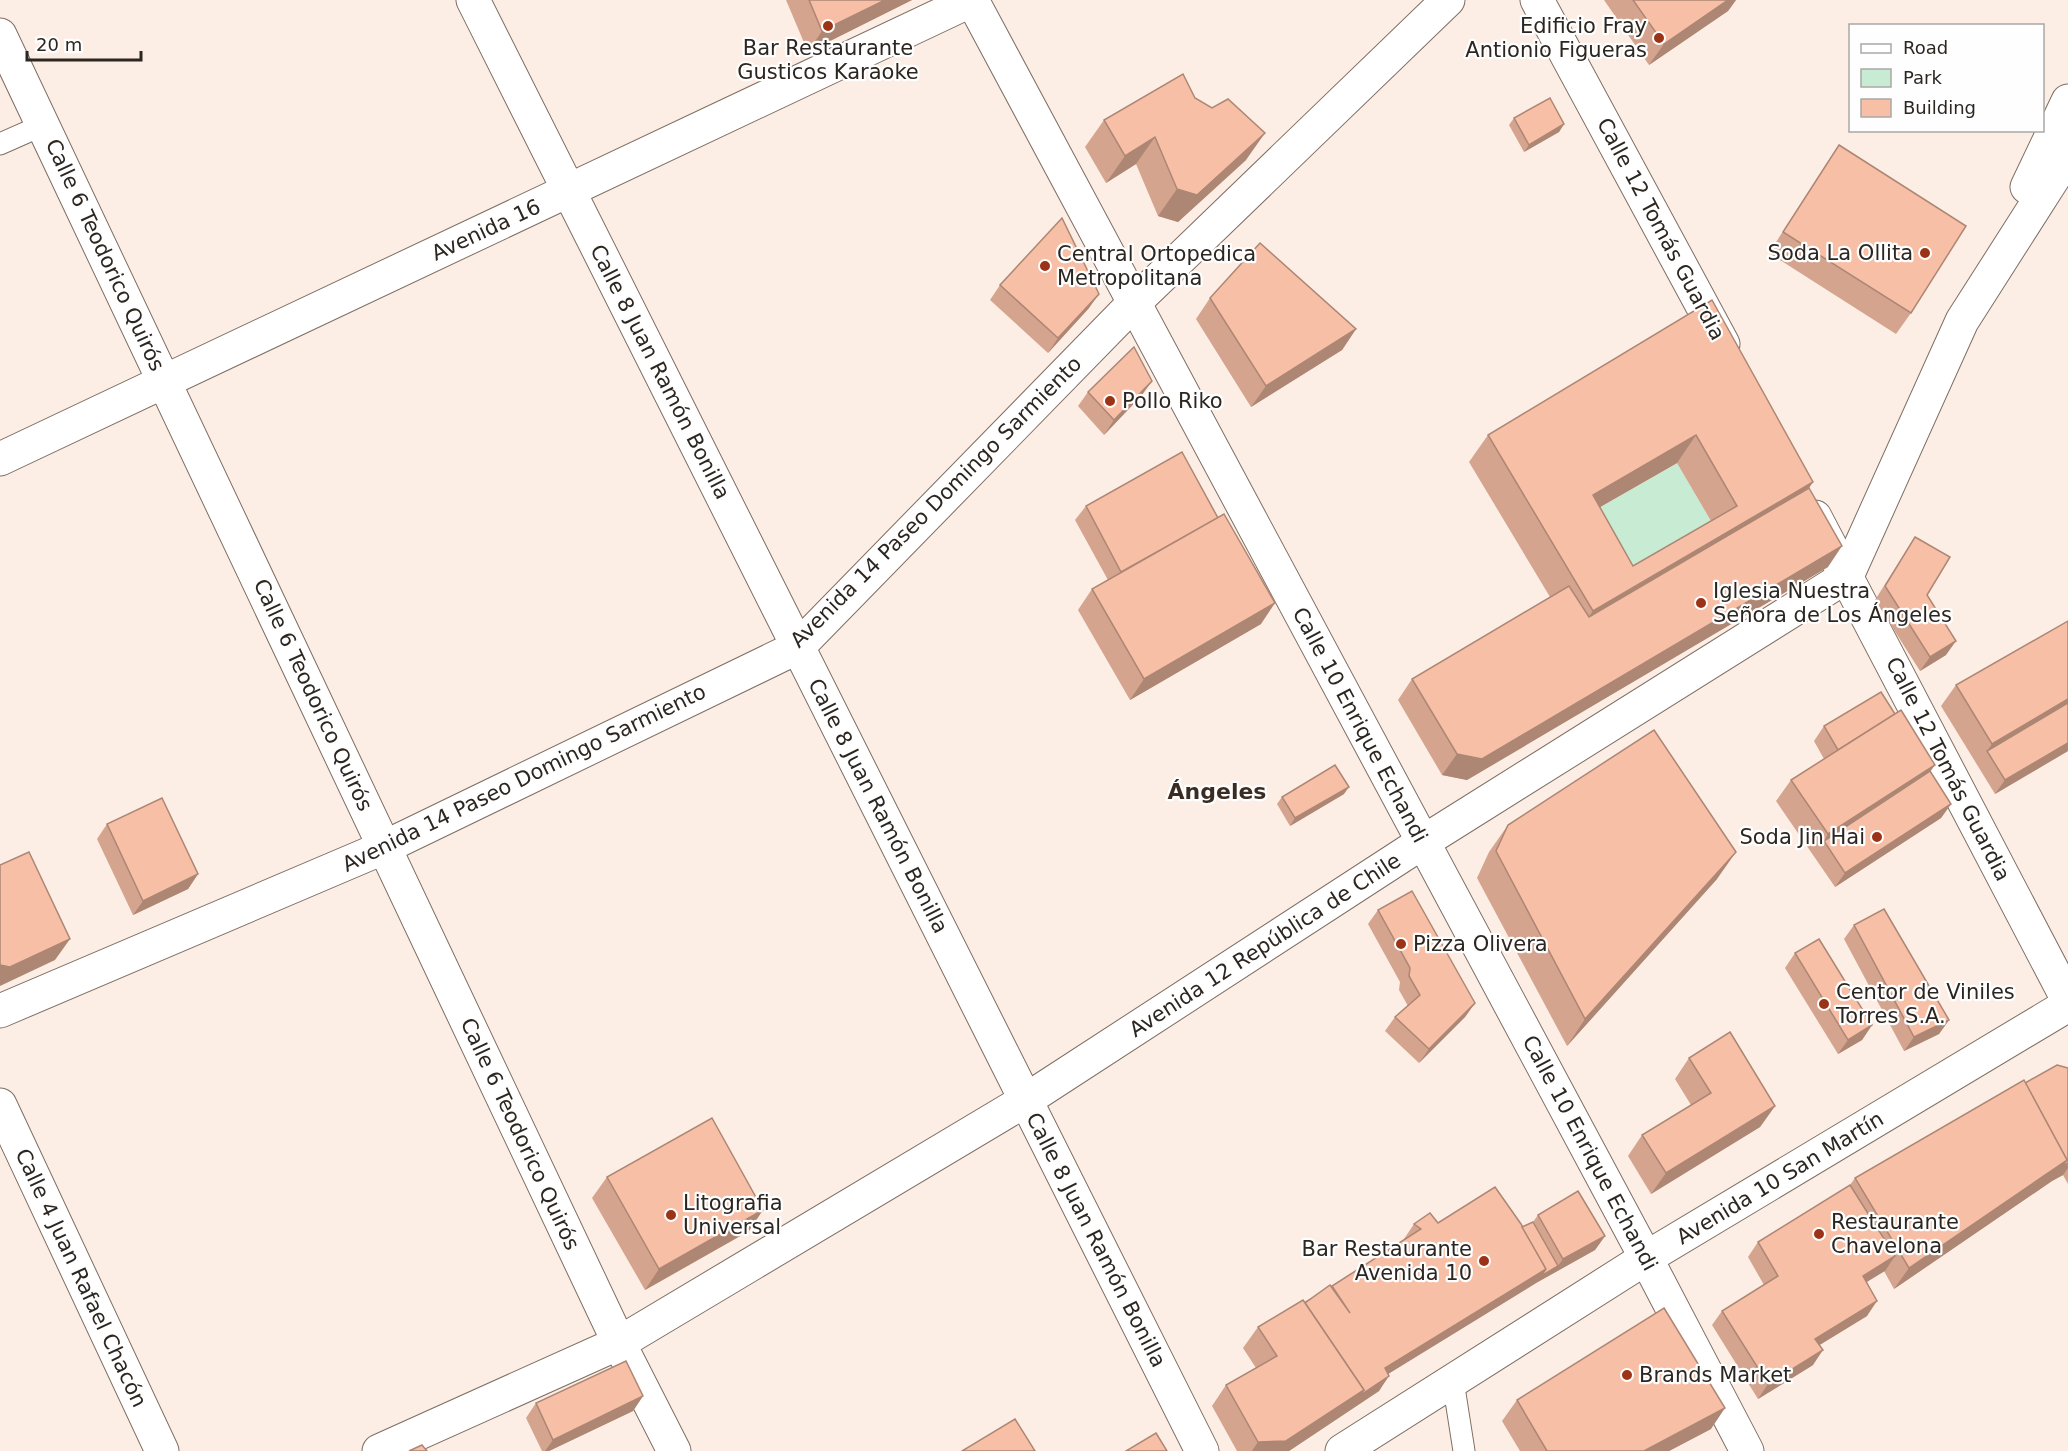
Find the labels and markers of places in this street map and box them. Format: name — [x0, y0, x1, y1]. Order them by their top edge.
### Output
place label: Edificio Fray Antionio Figueras — [1465, 14, 1647, 62]
marker: Bar Restaurante Gusticos Karaoke — [821, 19, 835, 33]
marker: Edificio Fray Antionio Figueras — [1652, 31, 1666, 45]
place label: Bar Restaurante Gusticos Karaoke — [737, 36, 919, 84]
place label: Soda La Ollita — [1768, 241, 1913, 265]
place label: Central Ortopedica Metropolitana — [1057, 242, 1256, 290]
marker: Soda La Ollita — [1918, 246, 1932, 260]
marker: Central Ortopedica Metropolitana — [1038, 259, 1052, 273]
place label: Pollo Riko — [1122, 389, 1223, 413]
marker: Pollo Riko — [1103, 394, 1117, 408]
place label: Iglesia Nuestra Señora de Los Ángeles — [1713, 579, 1952, 627]
marker: Iglesia Nuestra Señora de Los Ángeles — [1694, 596, 1708, 610]
place label: Soda Jin Hai — [1739, 825, 1865, 849]
marker: Soda Jin Hai — [1870, 830, 1884, 844]
place label: Pizza Olivera — [1413, 932, 1548, 956]
marker: Pizza Olivera — [1394, 937, 1408, 951]
place label: Centor de Viniles Torres S.A. — [1835, 980, 2015, 1028]
marker: Centor de Viniles Torres S.A. — [1817, 997, 1831, 1011]
place label: Litografia Universal — [683, 1191, 783, 1239]
marker: Litografia Universal — [664, 1208, 678, 1222]
place label: Restaurante Chavelona — [1831, 1210, 1959, 1258]
marker: Restaurante Chavelona — [1812, 1227, 1826, 1241]
place label: Bar Restaurante Avenida 10 — [1302, 1237, 1472, 1285]
marker: Bar Restaurante Avenida 10 — [1477, 1254, 1491, 1268]
place label: Brands Market — [1639, 1363, 1791, 1387]
marker: Brands Market — [1620, 1368, 1634, 1382]

